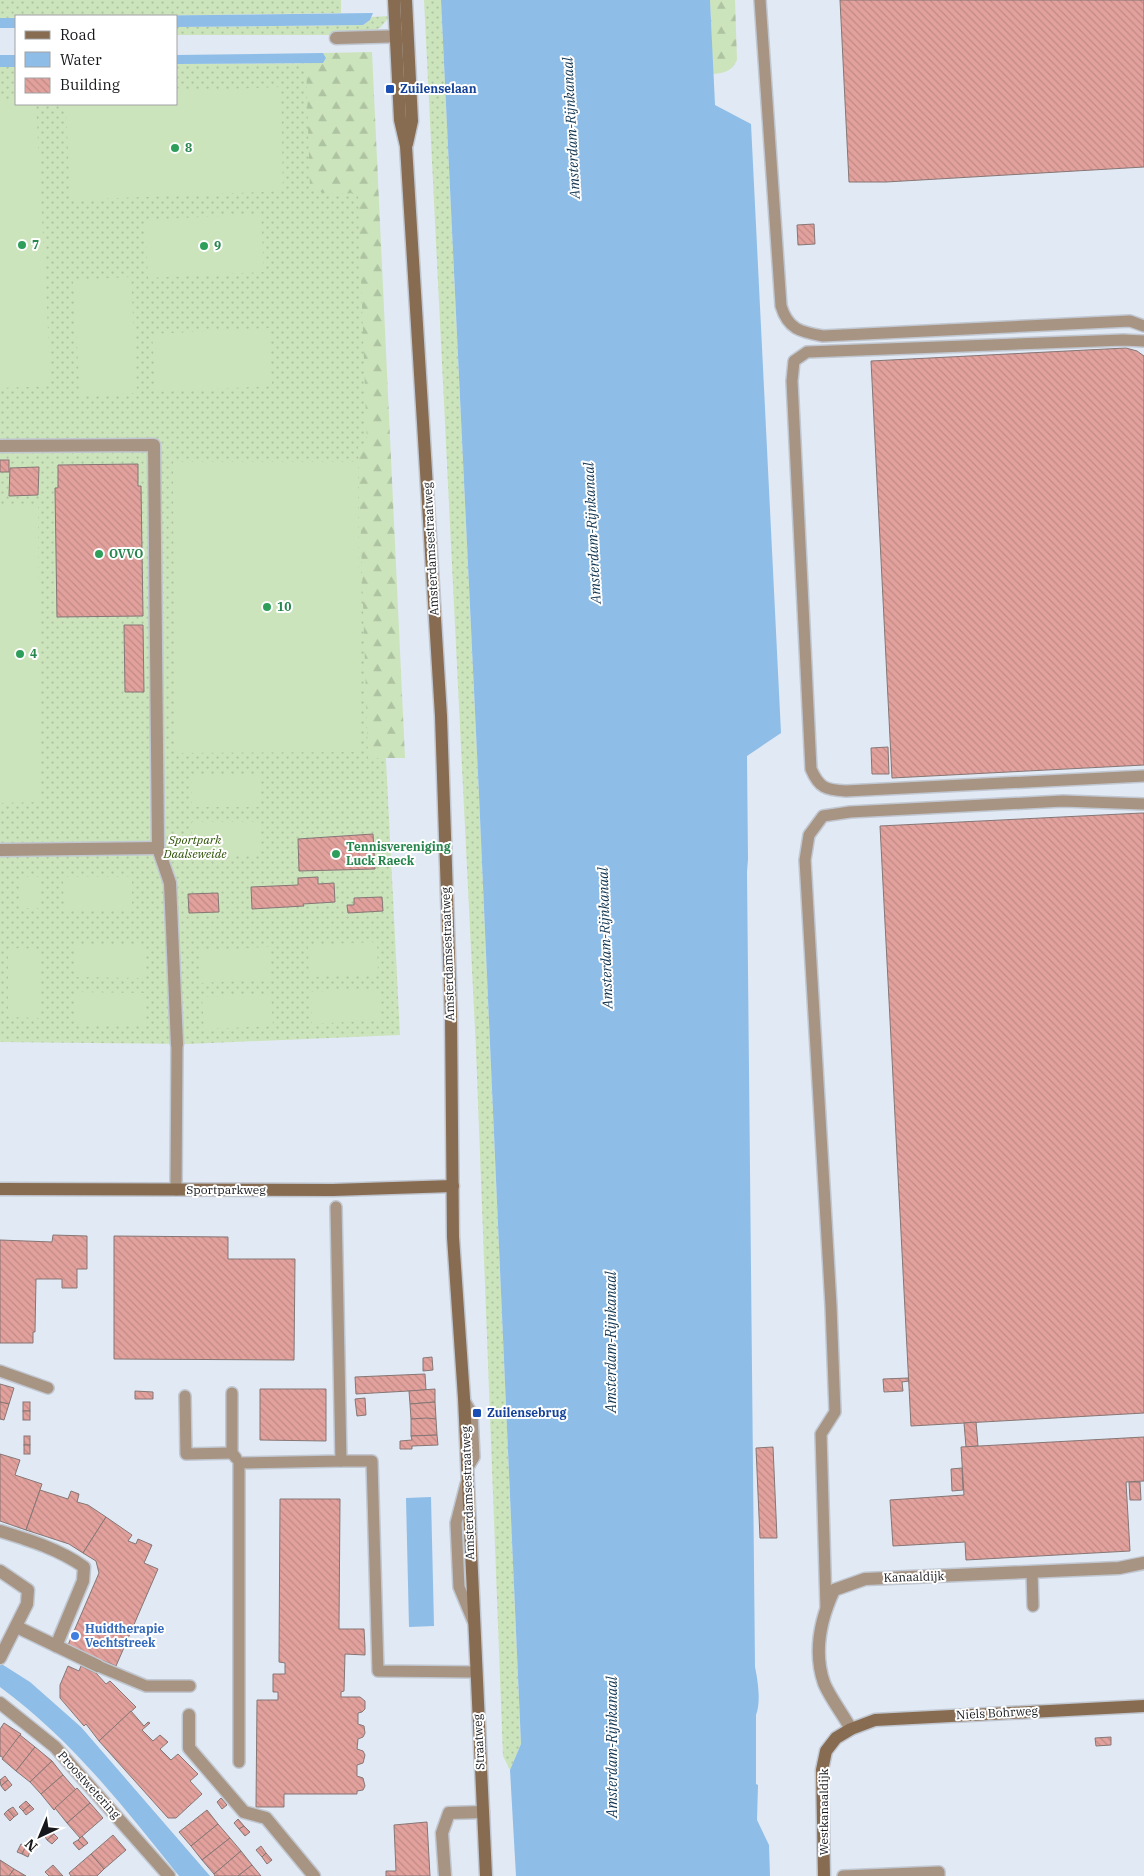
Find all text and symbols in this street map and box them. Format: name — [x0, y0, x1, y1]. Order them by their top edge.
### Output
legend — [15, 15, 178, 105]
text: Road — [60, 25, 96, 44]
text: Water — [60, 50, 102, 69]
water label: Amsterdam-Rijnkanaal — [558, 56, 584, 200]
text: Building — [60, 75, 120, 94]
place label: Zuilenselaan — [400, 81, 477, 96]
marker: Zuilenselaan — [384, 83, 396, 95]
place label: 8 — [185, 140, 192, 155]
marker: 8 — [169, 142, 181, 154]
place label: 7 — [32, 237, 39, 252]
place label: 9 — [214, 238, 221, 253]
marker: 7 — [16, 239, 28, 251]
marker: 9 — [198, 240, 210, 252]
water label: Amsterdam-Rijnkanaal — [579, 461, 605, 605]
street label: Amsterdamsestraatweg — [419, 481, 441, 616]
place label: OVVO — [109, 546, 143, 561]
marker: OVVO — [93, 548, 105, 560]
place label: 10 — [277, 599, 291, 614]
marker: 10 — [261, 601, 273, 613]
place label: 4 — [30, 646, 37, 661]
marker: 4 — [14, 648, 26, 660]
park label: Sportpark Daalseweide — [162, 832, 227, 861]
place label: Tennisvereniging Luck Raeck — [346, 839, 451, 868]
marker: Tennisvereniging Luck Raeck — [330, 848, 342, 860]
water label: Amsterdam-Rijnkanaal — [593, 866, 616, 1010]
street label: Amsterdamsestraatweg — [438, 886, 457, 1021]
street label: Sportparkweg — [186, 1182, 266, 1197]
water label: Amsterdam-Rijnkanaal — [602, 1270, 620, 1414]
place label: Zuilensebrug — [487, 1405, 566, 1420]
marker: Zuilensebrug — [471, 1407, 483, 1419]
street label: Amsterdamsestraatweg — [458, 1425, 477, 1560]
street label: Kanaaldijk — [883, 1568, 945, 1585]
place label: Huidtherapie Vechtstreek — [85, 1621, 165, 1650]
marker: Huidtherapie Vechtstreek — [69, 1630, 81, 1642]
water label: Amsterdam-Rijnkanaal — [603, 1675, 621, 1819]
street label: Niels Bohrweg — [956, 1703, 1039, 1722]
street label: Straatweg — [470, 1713, 487, 1770]
street label: Proostwetering — [55, 1748, 124, 1822]
street label: Westkanaaldijk — [816, 1768, 831, 1856]
north arrow — [15, 1811, 65, 1861]
text: N — [21, 1835, 41, 1856]

